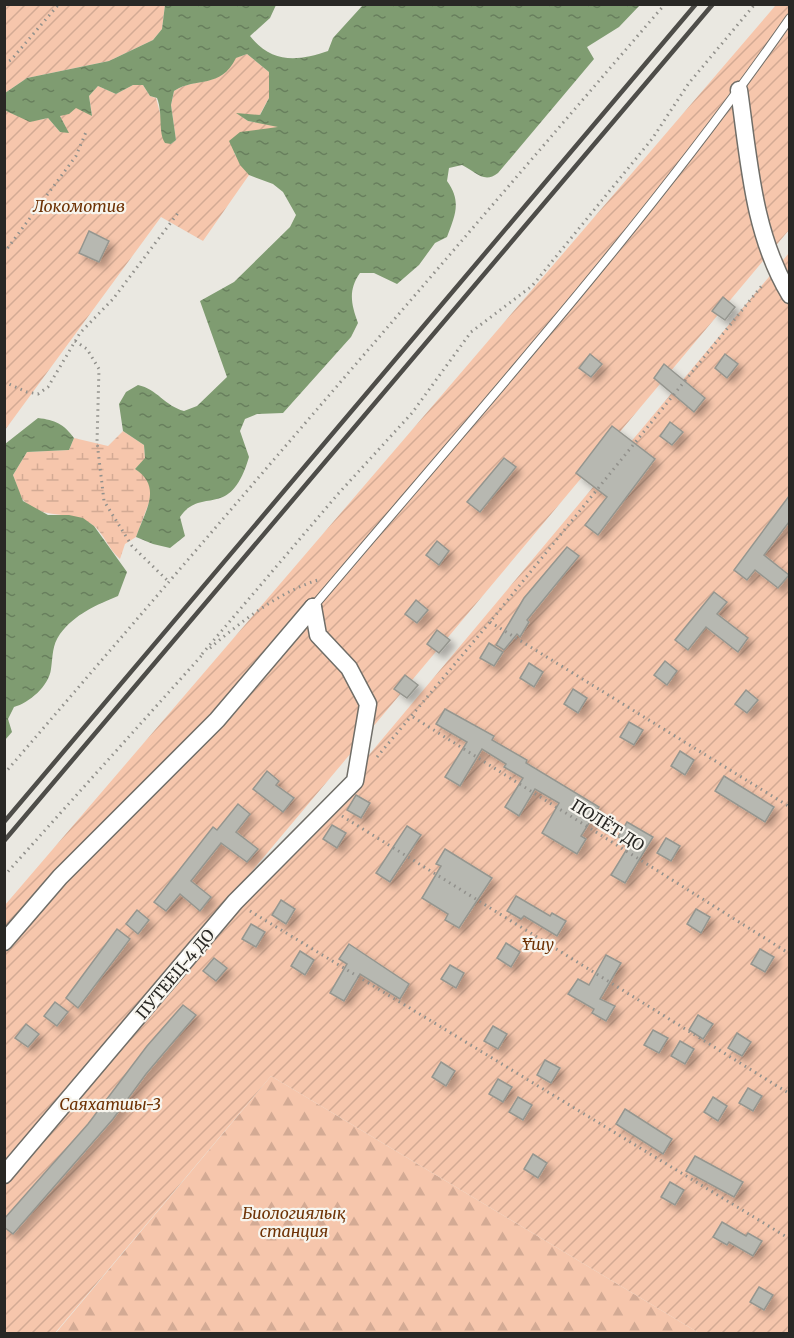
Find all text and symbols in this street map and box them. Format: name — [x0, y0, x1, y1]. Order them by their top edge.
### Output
park label: Локомотив — [32, 196, 125, 216]
street label: ПОЛЁТ ДО — [568, 795, 649, 856]
street label: ПУТЕЕЦ-4 ДО — [132, 925, 219, 1023]
park label: Ұшу — [522, 934, 554, 954]
park label: Саяхатшы-3 — [59, 1094, 161, 1114]
park label: Биологиялық станция — [242, 1203, 346, 1241]

